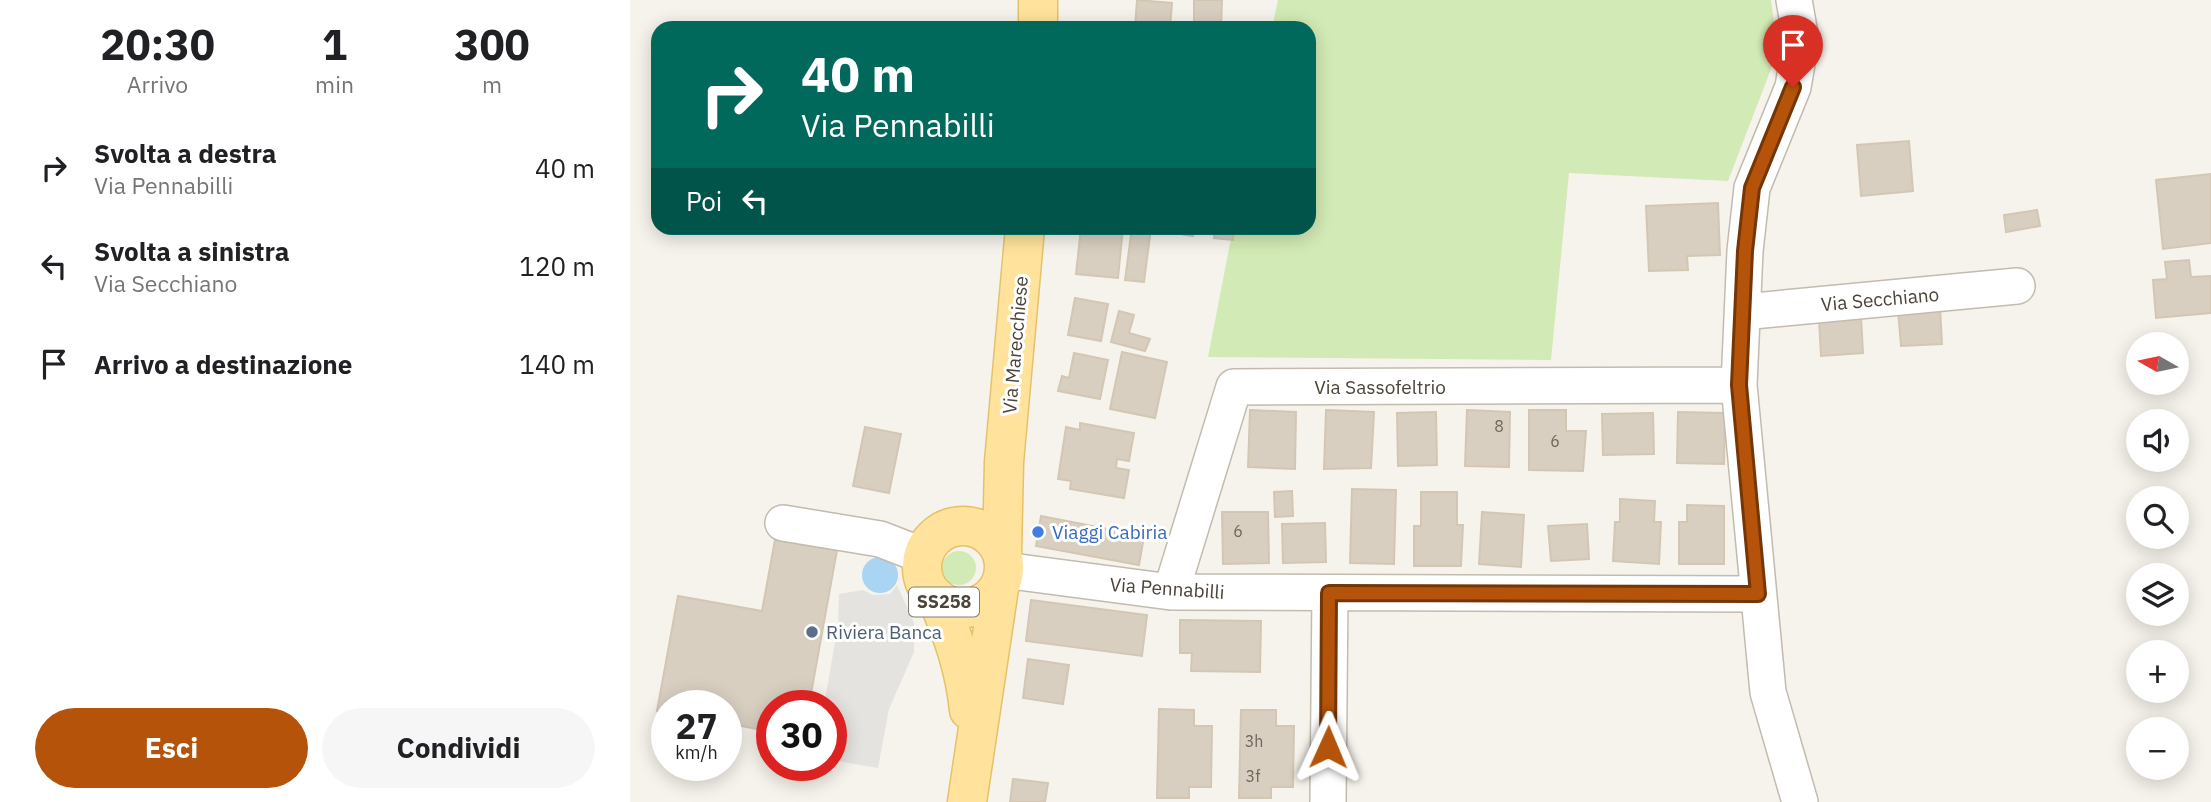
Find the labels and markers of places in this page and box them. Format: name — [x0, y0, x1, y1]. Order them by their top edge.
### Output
pin — [1763, 15, 1823, 87]
place label: Viaggi Cabiria — [1052, 520, 1167, 544]
marker: Viaggi Cabiria — [1030, 524, 1046, 540]
place label: Riviera Banca — [826, 620, 942, 644]
marker: Riviera Banca — [804, 624, 820, 640]

